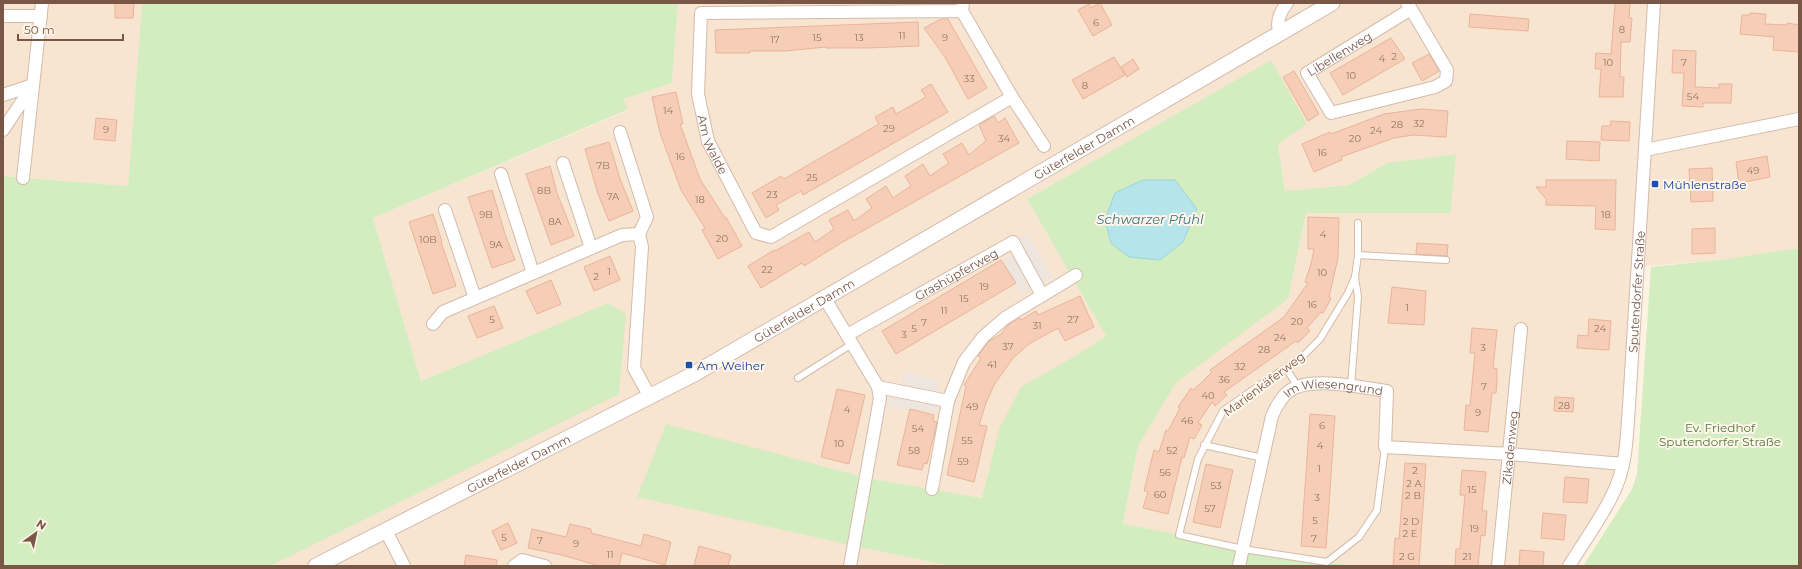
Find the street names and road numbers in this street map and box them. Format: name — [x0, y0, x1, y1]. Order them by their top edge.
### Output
street label: Libellenweg — [1304, 28, 1374, 79]
street label: Güterfelder Damm — [1031, 112, 1137, 183]
street label: Am Walde — [695, 113, 731, 177]
street label: Sputendorfer Straße — [1625, 230, 1647, 353]
street label: Grashüpferweg — [912, 245, 1000, 303]
street label: Güterfelder Damm — [751, 275, 857, 345]
street label: Marienkäferweg — [1220, 349, 1308, 419]
street label: Im Wiesengrund — [1279, 376, 1384, 400]
street label: Zikadenweg — [1498, 410, 1521, 485]
street label: Güterfelder Damm — [464, 431, 573, 496]

